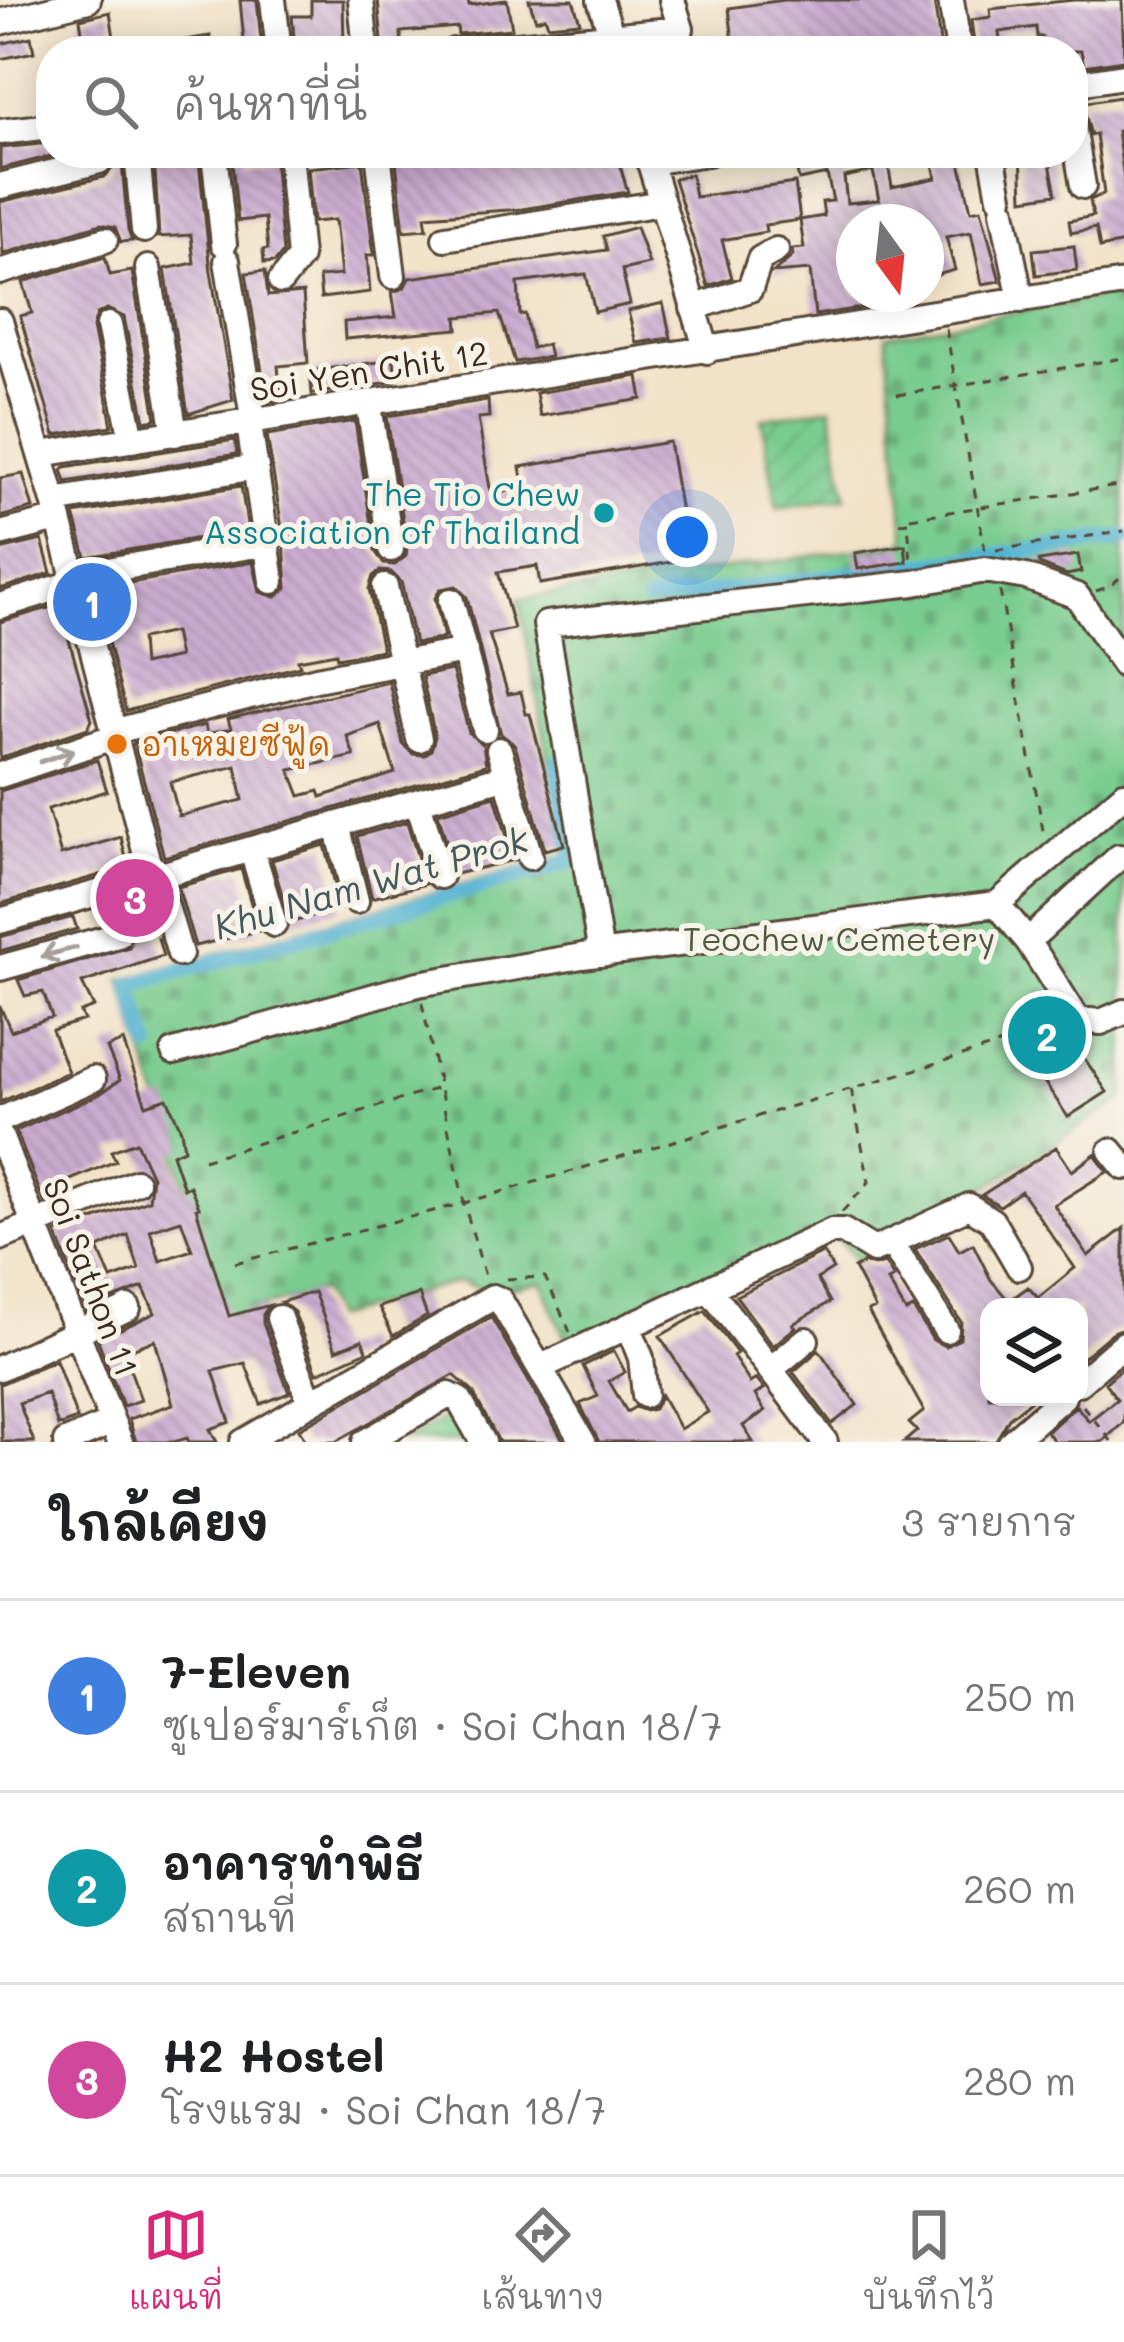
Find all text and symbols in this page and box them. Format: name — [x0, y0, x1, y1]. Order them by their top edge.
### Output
search box — [36, 36, 1088, 168]
icon: search — [78, 69, 144, 135]
text: ค้นหาที่นี่ — [174, 73, 368, 131]
north arrow — [836, 204, 944, 312]
street label: Soi Yen Chit 12 — [247, 329, 491, 410]
place label: The Tio Chew Association of Thailand — [204, 471, 580, 552]
marker: The Tio Chew Association of Thailand — [591, 500, 617, 526]
your location — [657, 507, 717, 567]
pin: 1 — [53, 557, 131, 647]
place label: อาเหมยซีฟู้ด — [141, 721, 331, 769]
marker: อาเหมยซีฟู้ด — [104, 731, 130, 757]
one-way arrow — [37, 743, 75, 765]
water label: Khu Nam Wat Prok — [208, 814, 534, 949]
pin: 3 — [96, 853, 174, 943]
park label: Teochew Cemetery — [683, 916, 995, 960]
one-way arrow — [41, 942, 79, 964]
pin: 2 — [1008, 990, 1086, 1080]
street label: Soi Sathon 11 — [35, 1171, 150, 1382]
map controls — [980, 1298, 1088, 1406]
button: layers — [980, 1298, 1088, 1406]
text: ใกล้เคียง — [48, 1487, 269, 1554]
text: 3 รายการ — [901, 1495, 1076, 1546]
text: 7-Eleven — [162, 1641, 351, 1699]
text: 1 — [78, 1670, 96, 1721]
text: 250 m — [964, 1670, 1076, 1721]
text: ซูเปอร์มาร์เก็ต · Soi Chan 18/7 — [162, 1699, 722, 1750]
text: อาคารทำพิธี — [162, 1833, 424, 1891]
text: 2 — [76, 1862, 98, 1913]
text: 260 m — [963, 1862, 1076, 1913]
text: สถานที่ — [162, 1891, 297, 1942]
text: H2 Hostel — [162, 2025, 385, 2083]
text: 3 — [75, 2054, 99, 2105]
text: 280 m — [963, 2054, 1076, 2105]
text: โรงแรม · Soi Chan 18/7 — [162, 2083, 606, 2134]
tab: แผนที่ — [129, 2202, 223, 2317]
tab: เส้นทาง — [482, 2202, 604, 2317]
tab: บันทึกไว้ — [862, 2202, 995, 2317]

